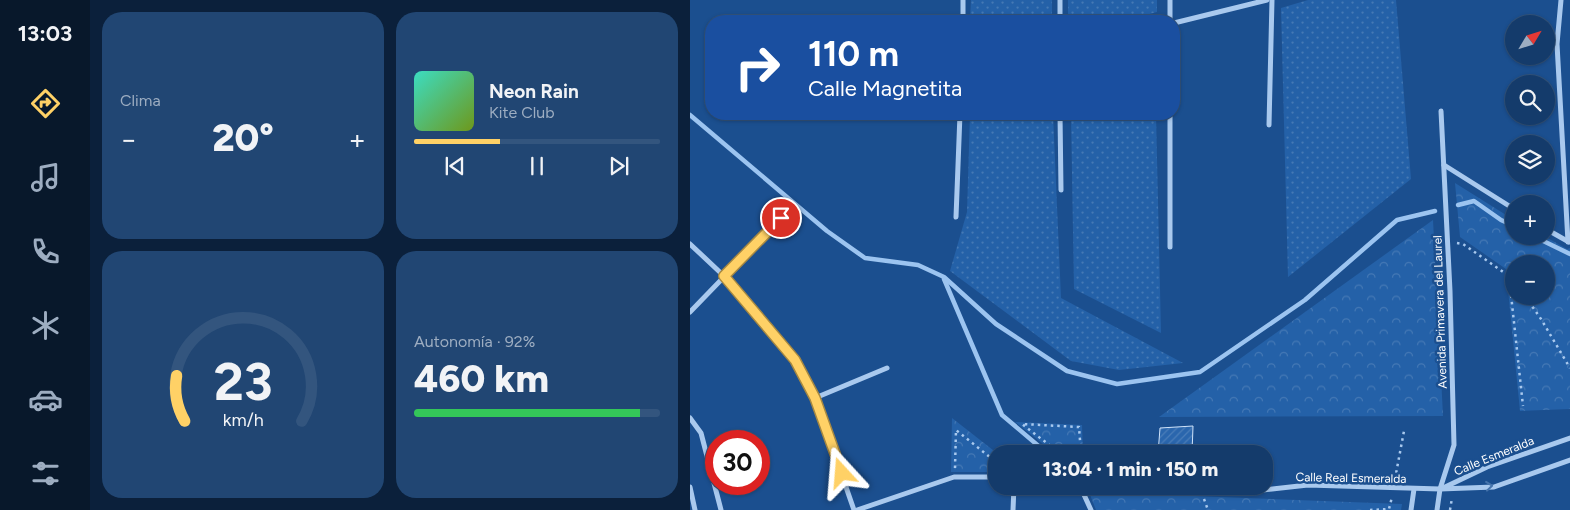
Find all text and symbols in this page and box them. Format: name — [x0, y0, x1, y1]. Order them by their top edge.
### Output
north arrow — [1505, 15, 1555, 65]
map controls — [1505, 15, 1555, 305]
text: 13:03 — [18, 20, 72, 47]
text: 110 m — [808, 33, 899, 75]
icon: right — [725, 35, 790, 100]
text: Calle Magnetita — [808, 75, 962, 102]
button: search — [1505, 75, 1555, 125]
text: Neon Rain — [489, 80, 579, 103]
icon: directions — [28, 86, 63, 121]
text: Clima — [120, 91, 161, 110]
text: Kite Club — [489, 103, 555, 122]
text: 20° — [212, 115, 274, 161]
text: − — [120, 122, 137, 156]
text: + — [349, 122, 366, 156]
button: layers — [1505, 135, 1555, 185]
icon: previous — [441, 152, 469, 180]
icon: pause — [523, 152, 551, 180]
icon: next — [605, 152, 633, 180]
icon: music — [28, 160, 63, 195]
button: + — [1505, 195, 1555, 245]
pin — [760, 197, 802, 239]
icon: arrive — [767, 204, 795, 232]
icon: phone — [28, 234, 63, 269]
street label: Avenida Primavera del Laurel — [1430, 235, 1450, 389]
button: − — [1505, 255, 1555, 305]
icon: climate — [28, 308, 63, 343]
text: Autonomía · 92% — [414, 332, 535, 351]
text: 23 — [213, 351, 273, 413]
text: 460 km — [414, 356, 549, 402]
icon: car — [28, 382, 63, 417]
text: km/h — [223, 409, 263, 430]
speed limit sign: 30 — [705, 430, 770, 495]
street label: Calle Esmeralda — [1452, 434, 1536, 478]
position arrow — [815, 446, 867, 498]
icon: filters — [28, 456, 63, 491]
text: 13:04 · 1 min · 150 m — [1043, 458, 1218, 481]
street label: Calle Real Esmeralda — [1295, 470, 1407, 486]
one-way arrow — [1485, 481, 1493, 492]

